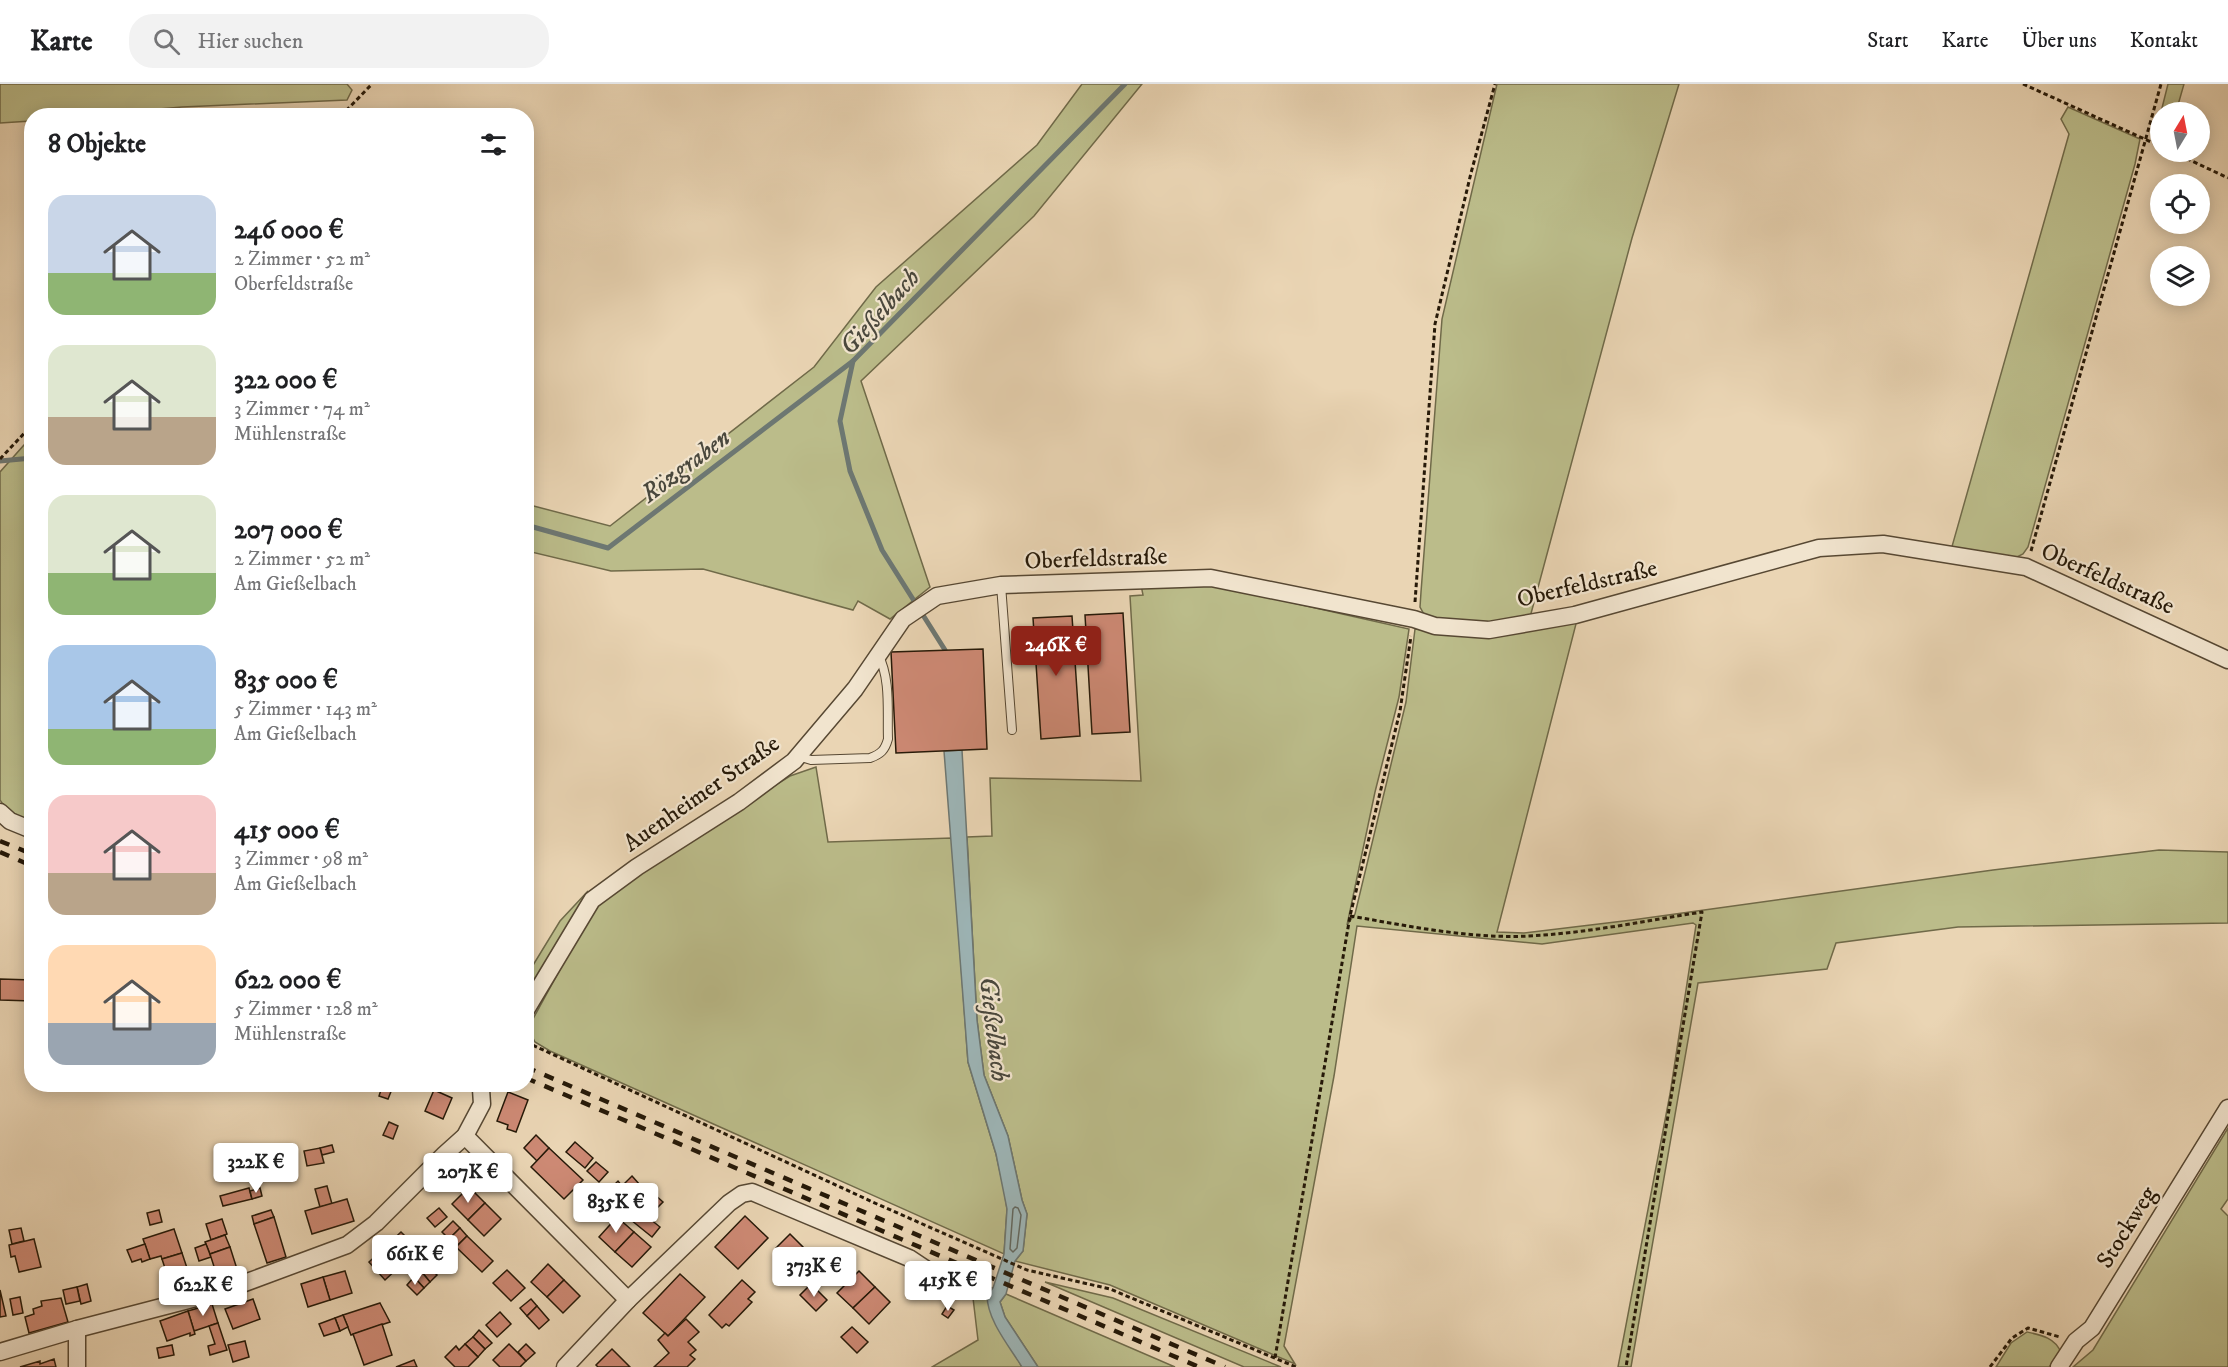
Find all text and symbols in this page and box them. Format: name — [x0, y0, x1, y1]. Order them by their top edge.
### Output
search box — [129, 14, 549, 68]
text: Karte — [30, 24, 93, 59]
icon: search — [150, 25, 183, 58]
text: Hier suchen — [198, 28, 303, 55]
text: Start — [1867, 28, 1909, 54]
text: Karte — [1942, 28, 1988, 54]
text: Über uns — [2021, 28, 2097, 54]
text: Kontakt — [2130, 28, 2198, 54]
north arrow — [2150, 102, 2210, 162]
map controls — [2150, 102, 2210, 306]
text: 8 Objekte — [48, 128, 146, 161]
icon: filters — [477, 128, 510, 161]
button: locate — [2150, 174, 2210, 234]
text: 246 000 € — [234, 214, 344, 247]
icon: home — [96, 219, 168, 291]
button: layers — [2150, 246, 2210, 306]
text: 2 Zimmer · 52 m² — [234, 247, 370, 272]
water label: Gießelbach — [833, 262, 928, 362]
text: Oberfeldstraße — [234, 272, 353, 297]
text: 322 000 € — [234, 364, 338, 397]
icon: home — [96, 369, 168, 441]
text: 3 Zimmer · 74 m² — [234, 397, 370, 422]
text: Mühlenstraße — [234, 422, 346, 447]
water label: Rözgraben — [633, 422, 738, 511]
text: 207 000 € — [234, 514, 343, 547]
icon: home — [96, 519, 168, 591]
street label: Oberfeldstraße — [2036, 536, 2179, 622]
street label: Oberfeldstraße — [1024, 542, 1168, 576]
text: 2 Zimmer · 52 m² — [234, 547, 370, 572]
street label: Oberfeldstraße — [1514, 553, 1660, 615]
text: Am Gießelbach — [234, 572, 357, 597]
pin: 246K € — [1007, 626, 1105, 677]
text: 246K € — [1025, 633, 1087, 658]
text: 835 000 € — [234, 664, 338, 697]
icon: home — [96, 669, 168, 741]
text: 5 Zimmer · 143 m² — [234, 697, 377, 722]
text: Am Gießelbach — [234, 722, 357, 747]
street label: Auenheimer Straße — [618, 729, 785, 859]
text: 415 000 € — [234, 814, 340, 847]
icon: home — [96, 819, 168, 891]
text: 3 Zimmer · 98 m² — [234, 847, 368, 872]
text: Am Gießelbach — [234, 872, 357, 897]
text: 622 000 € — [234, 964, 341, 997]
icon: home — [96, 969, 168, 1041]
water label: Gießelbach — [971, 975, 1016, 1084]
text: 5 Zimmer · 128 m² — [234, 997, 378, 1022]
text: Mühlenstraße — [234, 1022, 346, 1047]
pin: 322K € — [207, 1143, 305, 1194]
text: 322K € — [227, 1150, 285, 1175]
pin: 207K € — [419, 1153, 517, 1204]
text: 207K € — [437, 1160, 499, 1185]
street label: Stockweg — [2090, 1181, 2164, 1274]
pin: 835K € — [567, 1183, 665, 1234]
text: 835K € — [587, 1190, 645, 1215]
pin: 661K € — [366, 1235, 464, 1286]
text: 661K € — [386, 1242, 444, 1267]
pin: 373K € — [765, 1247, 863, 1298]
text: 373K € — [786, 1254, 842, 1279]
pin: 415K € — [899, 1261, 997, 1312]
pin: 622K € — [154, 1266, 252, 1317]
text: 415K € — [919, 1268, 977, 1293]
text: 622K € — [173, 1273, 233, 1298]

